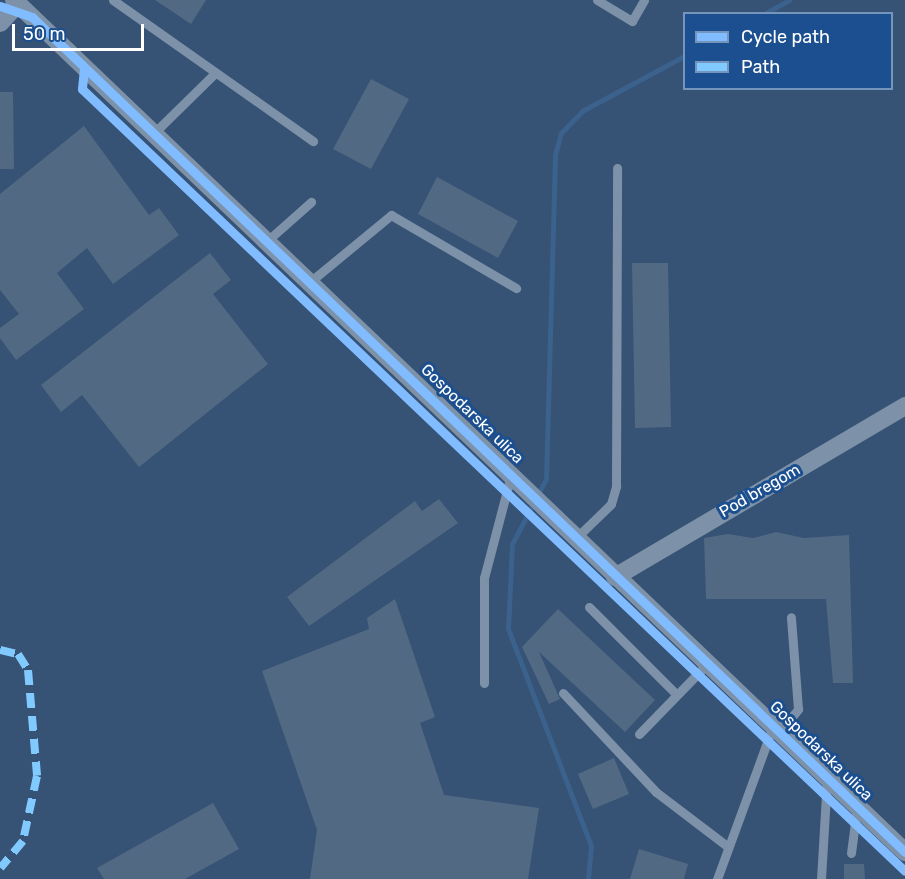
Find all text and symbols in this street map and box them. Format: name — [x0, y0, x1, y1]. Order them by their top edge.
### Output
scale bar — [15, 12, 147, 50]
legend — [683, 12, 893, 90]
text: 50 m — [23, 23, 66, 45]
text: Cycle path — [741, 26, 830, 48]
text: Path — [741, 56, 780, 78]
street label: Gospodarska ulica — [417, 360, 527, 468]
street label: Pod bregom — [716, 460, 804, 522]
street label: Gospodarska ulica — [766, 697, 876, 805]

